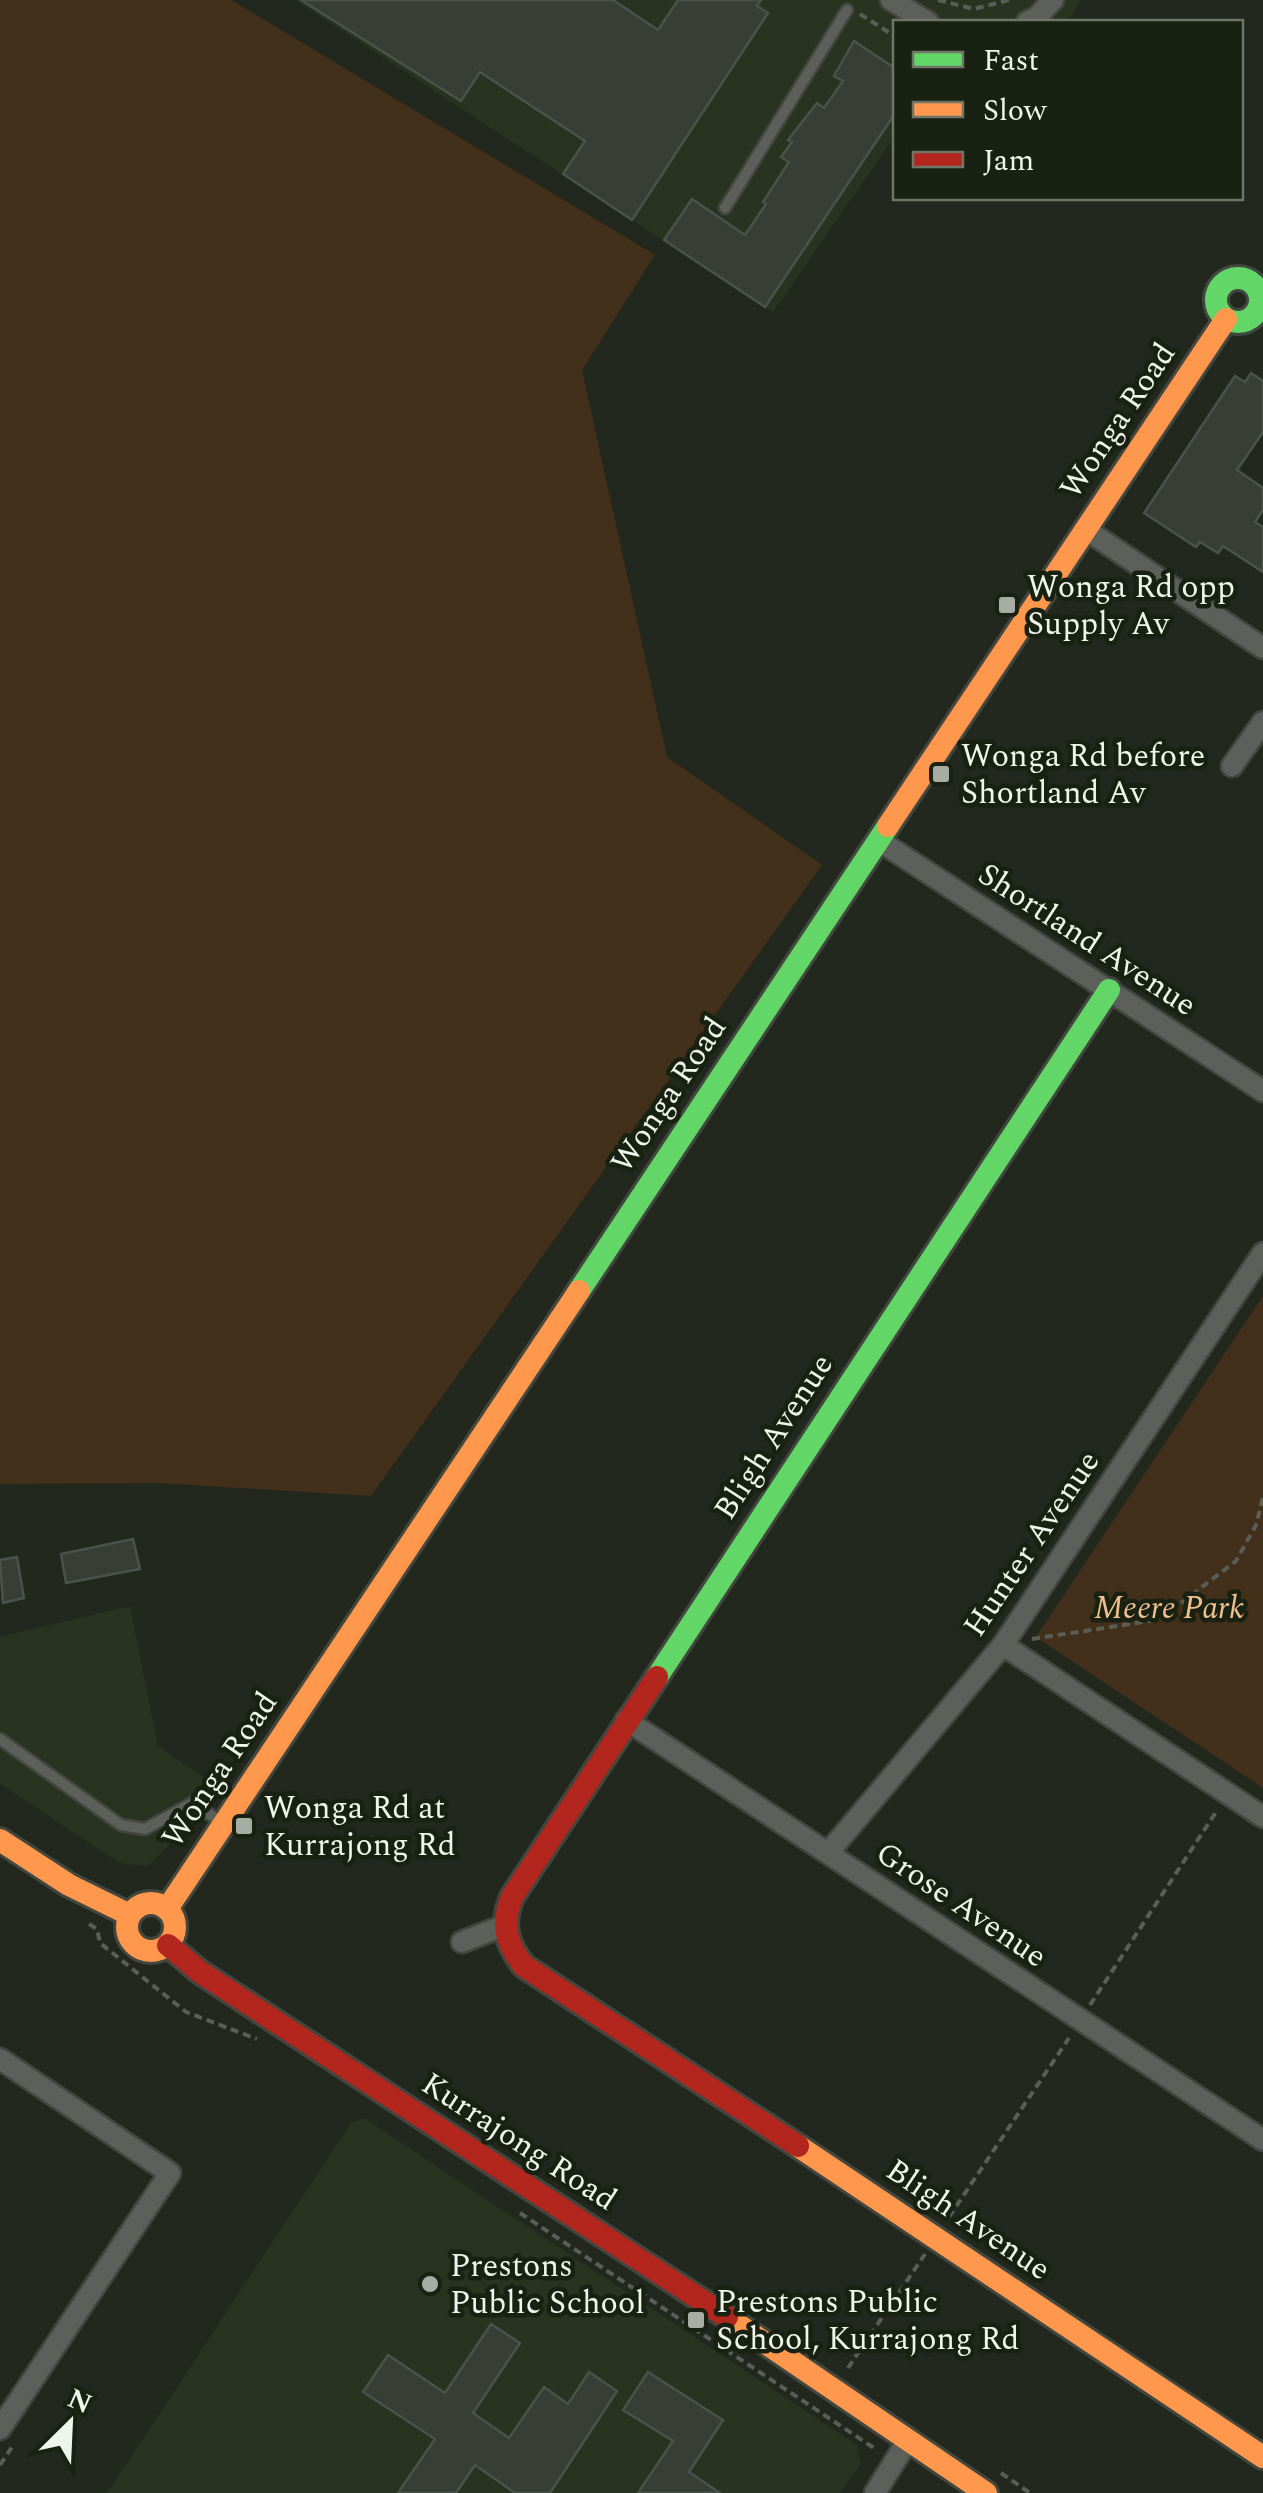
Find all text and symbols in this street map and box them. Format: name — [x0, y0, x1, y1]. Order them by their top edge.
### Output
legend — [893, 20, 1243, 200]
text: Fast — [983, 38, 1039, 84]
text: Slow — [983, 88, 1048, 134]
text: Jam — [983, 138, 1034, 184]
street label: Wonga Road — [1048, 333, 1188, 509]
place label: Wonga Rd opp Supply Av — [1027, 563, 1235, 649]
marker: Wonga Rd opp Supply Av — [996, 594, 1018, 616]
place label: Wonga Rd before Shortland Av — [961, 732, 1205, 818]
marker: Wonga Rd before Shortland Av — [930, 763, 952, 785]
street label: Shortland Avenue — [968, 851, 1206, 1029]
street label: Wonga Road — [599, 1007, 739, 1183]
street label: Bligh Avenue — [702, 1344, 846, 1530]
street label: Hunter Avenue — [951, 1441, 1113, 1647]
park label: Meere Park — [1094, 1584, 1244, 1633]
street label: Wonga Road — [150, 1682, 290, 1858]
place label: Wonga Rd at Kurrajong Rd — [264, 1784, 456, 1870]
marker: Wonga Rd at Kurrajong Rd — [233, 1815, 255, 1837]
street label: Grose Avenue — [865, 1829, 1057, 1981]
street label: Kurrajong Road — [411, 2060, 627, 2224]
street label: Bligh Avenue — [876, 2147, 1060, 2293]
place label: Prestons Public School — [450, 2242, 645, 2328]
marker: Prestons Public School — [419, 2273, 441, 2295]
place label: Prestons Public School, Kurrajong Rd — [716, 2278, 1019, 2364]
marker: Prestons Public School, Kurrajong Rd — [685, 2309, 707, 2331]
north arrow — [20, 2373, 120, 2473]
text: N — [60, 2377, 99, 2426]

